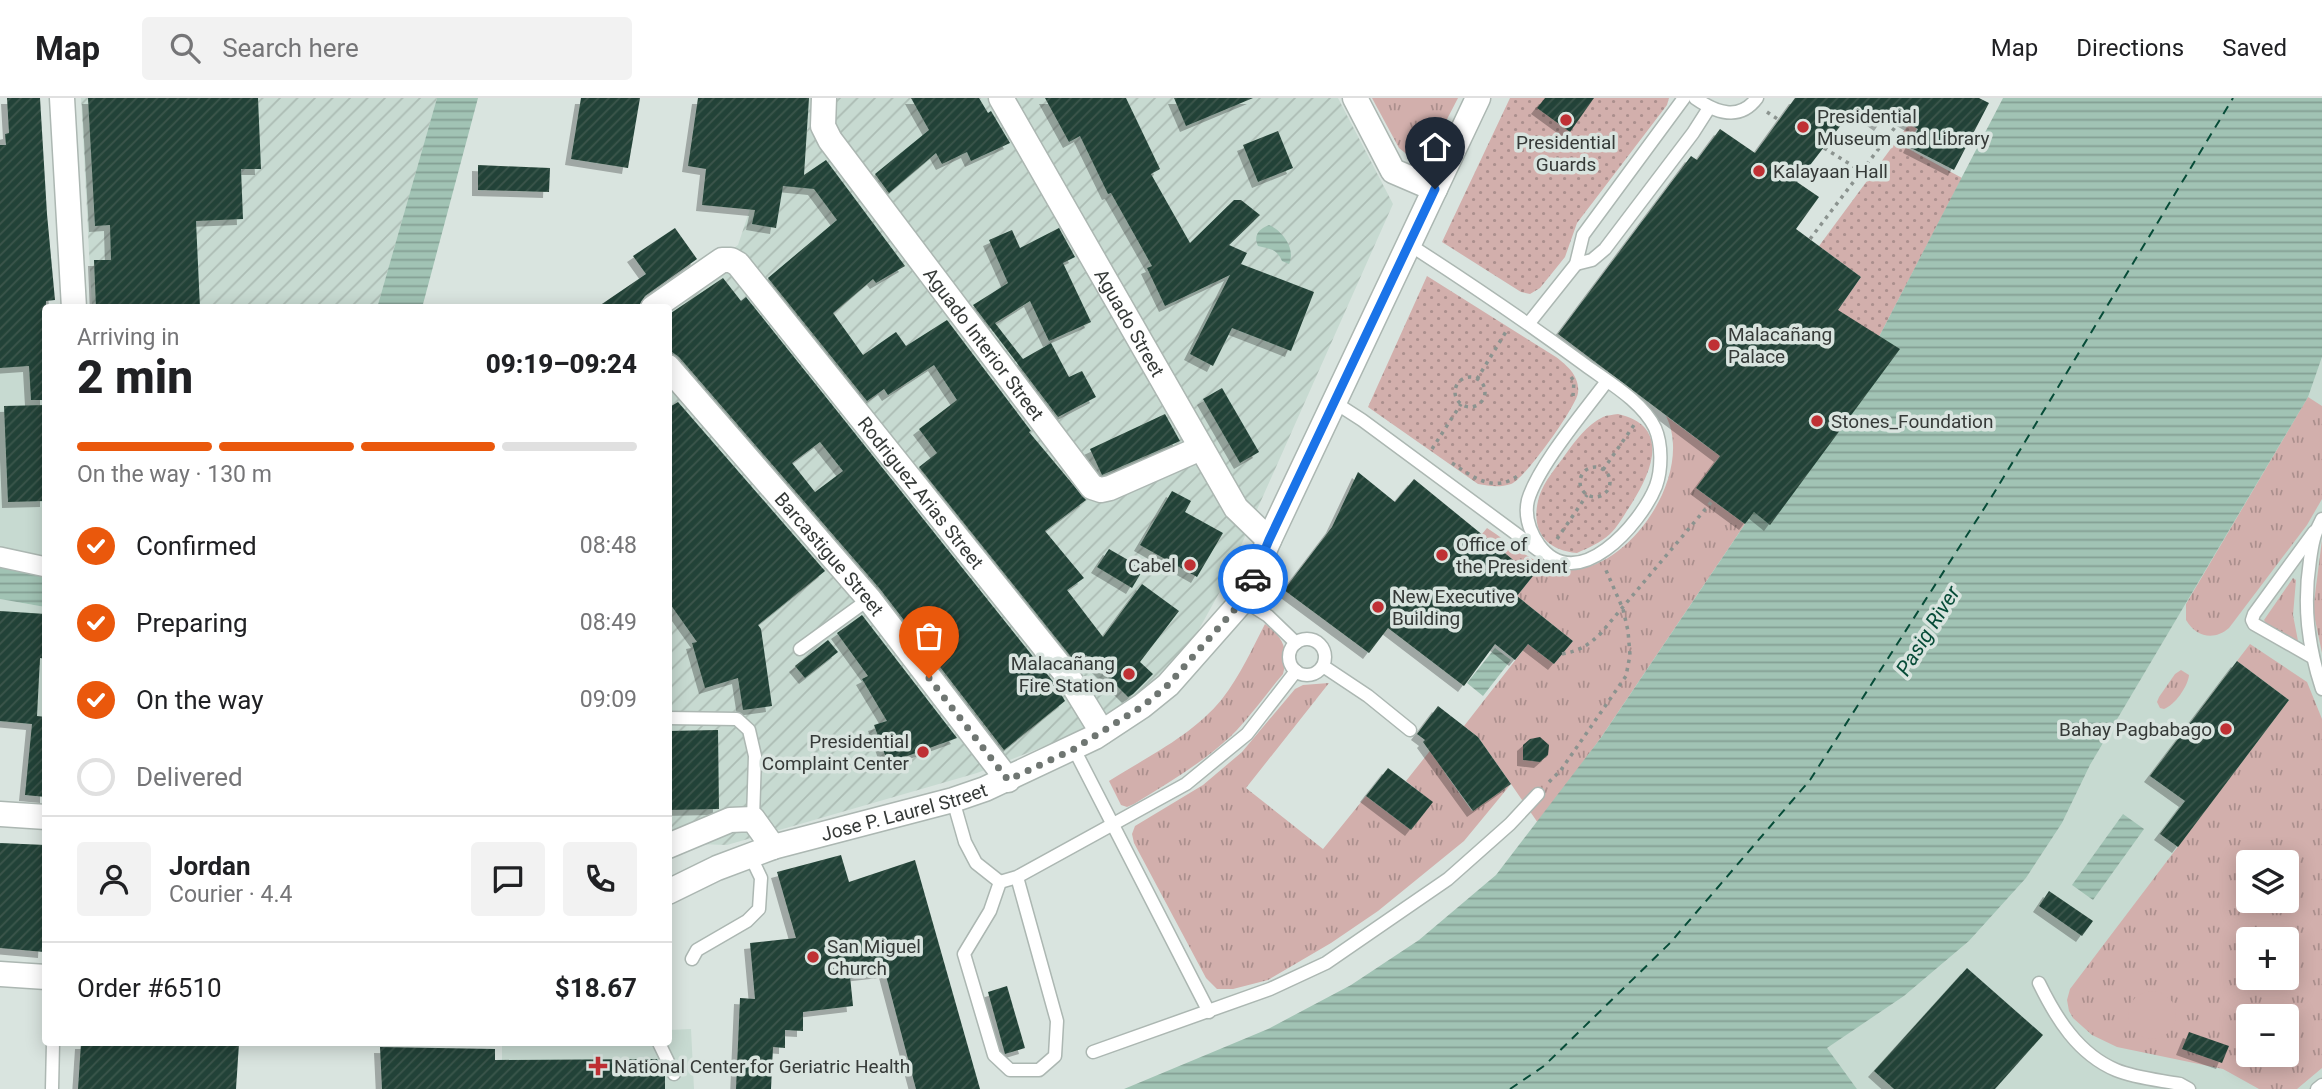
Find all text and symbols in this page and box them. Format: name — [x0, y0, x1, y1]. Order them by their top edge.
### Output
search box — [142, 17, 632, 80]
text: Map — [35, 29, 100, 68]
icon: search — [166, 29, 204, 67]
text: Search here — [222, 33, 359, 63]
text: Map — [1991, 34, 2038, 62]
text: Directions — [2076, 34, 2184, 62]
text: Saved — [2222, 34, 2287, 62]
place label: Presidential Museum and Library — [1817, 105, 1990, 150]
marker: Presidential Guards — [1558, 112, 1574, 128]
pin — [1405, 117, 1465, 189]
marker: Presidential Museum and Library — [1795, 119, 1811, 135]
icon: home — [1416, 128, 1454, 166]
place label: Presidential Guards — [1516, 131, 1616, 176]
place label: Kalayaan Hall — [1773, 160, 1888, 183]
marker: Kalayaan Hall — [1751, 163, 1767, 179]
street label: Aguado Interior Street — [918, 263, 1048, 425]
street label: Aguado Street — [1089, 265, 1169, 381]
place label: Malacañang Palace — [1728, 323, 1832, 368]
text: Arriving in — [77, 324, 180, 351]
marker: Malacañang Palace — [1706, 337, 1722, 353]
text: 09:19–09:24 — [486, 349, 637, 379]
text: 2 min — [77, 350, 193, 404]
place label: Stones_Foundation — [1831, 410, 1993, 433]
street label: Rodriguez Arias Street — [853, 412, 988, 574]
marker: Stones_Foundation — [1809, 413, 1825, 429]
text: On the way · 130 m — [77, 461, 272, 488]
street label: Barcastigue Street — [770, 488, 889, 620]
icon: check — [77, 527, 115, 565]
text: Confirmed — [136, 531, 257, 561]
text: 08:48 — [580, 532, 637, 559]
place label: Office of the President — [1456, 533, 1568, 578]
courier — [1218, 544, 1288, 614]
marker: Office of the President — [1434, 547, 1450, 563]
place label: Cabel — [1128, 554, 1176, 577]
marker: Cabel — [1182, 557, 1198, 573]
icon: car — [1234, 560, 1272, 598]
water label: Pasig River — [1891, 581, 1965, 680]
place label: New Executive Building — [1392, 585, 1515, 630]
marker: New Executive Building — [1370, 599, 1386, 615]
icon: check — [77, 604, 115, 642]
pin — [899, 606, 959, 678]
text: Preparing — [136, 608, 248, 638]
text: 08:49 — [580, 609, 637, 636]
icon: bag — [910, 617, 948, 655]
place label: Malacañang Fire Station — [1011, 652, 1115, 697]
marker: Malacañang Fire Station — [1121, 666, 1137, 682]
icon: check — [77, 681, 115, 719]
text: On the way — [136, 685, 264, 715]
text: 09:09 — [580, 686, 637, 713]
place label: Bahay Pagbabago — [2059, 718, 2212, 741]
marker: Bahay Pagbabago — [2218, 721, 2234, 737]
place label: Presidential Complaint Center — [762, 730, 910, 775]
marker: Presidential Complaint Center — [915, 744, 931, 760]
text: Delivered — [136, 762, 243, 792]
street label: Jose P. Laurel Street — [818, 778, 990, 846]
button: person — [77, 842, 151, 916]
button: chat — [471, 842, 545, 916]
button: phone — [563, 842, 637, 916]
map controls — [2236, 850, 2299, 1067]
button: layers — [2236, 850, 2299, 913]
text: Jordan — [169, 851, 251, 881]
text: Courier · 4.4 — [169, 881, 292, 908]
button: + — [2236, 927, 2299, 990]
place label: San Miguel Church — [827, 935, 921, 980]
marker: San Miguel Church — [805, 949, 821, 965]
text: Order #6510 — [77, 973, 222, 1003]
text: $18.67 — [555, 973, 637, 1003]
button: − — [2236, 1004, 2299, 1067]
place label: National Center for Geriatric Health — [614, 1055, 910, 1078]
marker: National Center for Geriatric Health — [588, 1056, 608, 1076]

